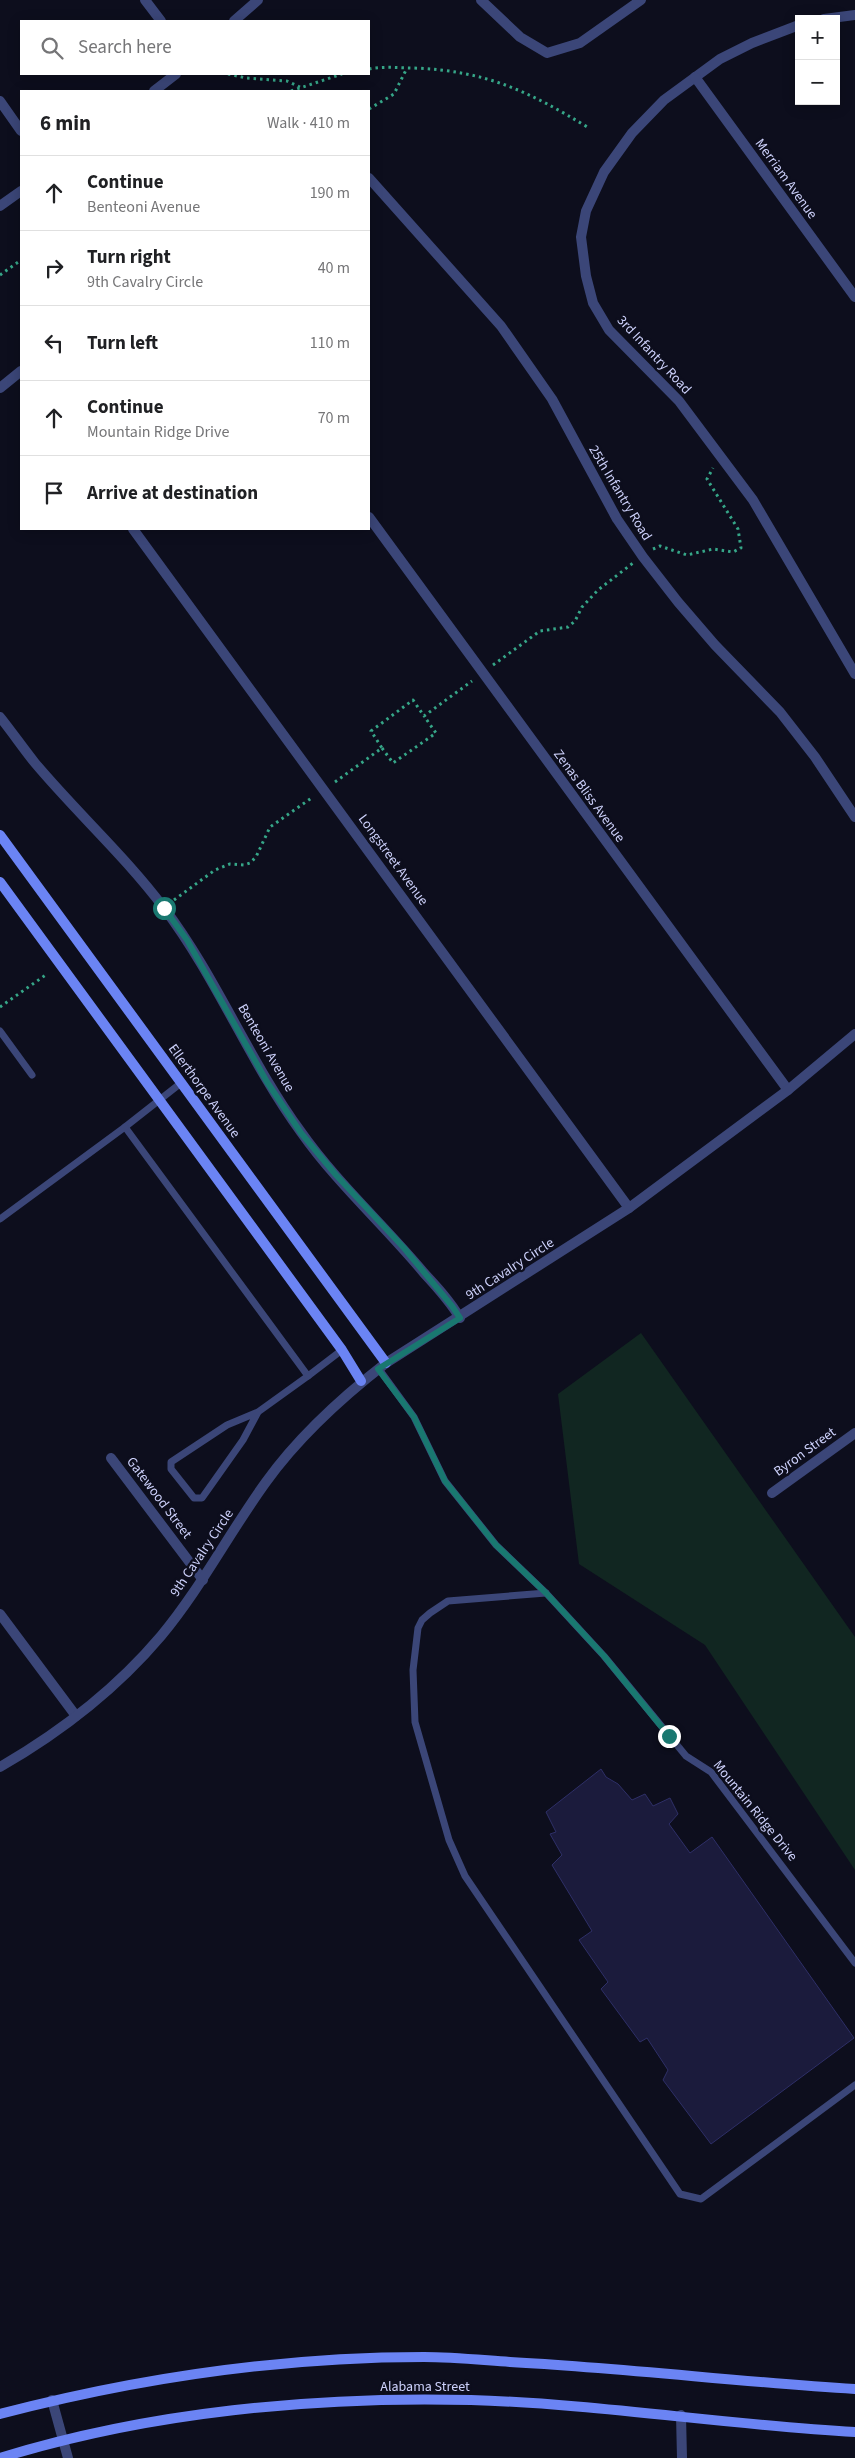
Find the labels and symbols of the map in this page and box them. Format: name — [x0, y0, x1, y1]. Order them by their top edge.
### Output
street label: Merriam Avenue — [750, 135, 822, 223]
street label: 3rd Infantry Road — [612, 311, 696, 399]
street label: 25th Infantry Road — [584, 441, 656, 545]
street label: Zenas Bliss Avenue — [548, 745, 630, 847]
street label: Longstreet Avenue — [353, 810, 433, 910]
route start — [153, 897, 176, 920]
street label: Benteoni Avenue — [233, 1000, 299, 1096]
street label: Ellerthorpe Avenue — [163, 1040, 245, 1142]
street label: 9th Cavalry Circle — [462, 1233, 558, 1305]
street label: Byron Street — [770, 1422, 840, 1481]
street label: Gatewood Street — [122, 1453, 197, 1543]
street label: 9th Cavalry Circle — [165, 1505, 239, 1601]
route end — [658, 1725, 681, 1748]
street label: Mountain Ridge Drive — [708, 1756, 802, 1866]
street label: Alabama Street — [380, 2377, 470, 2397]

